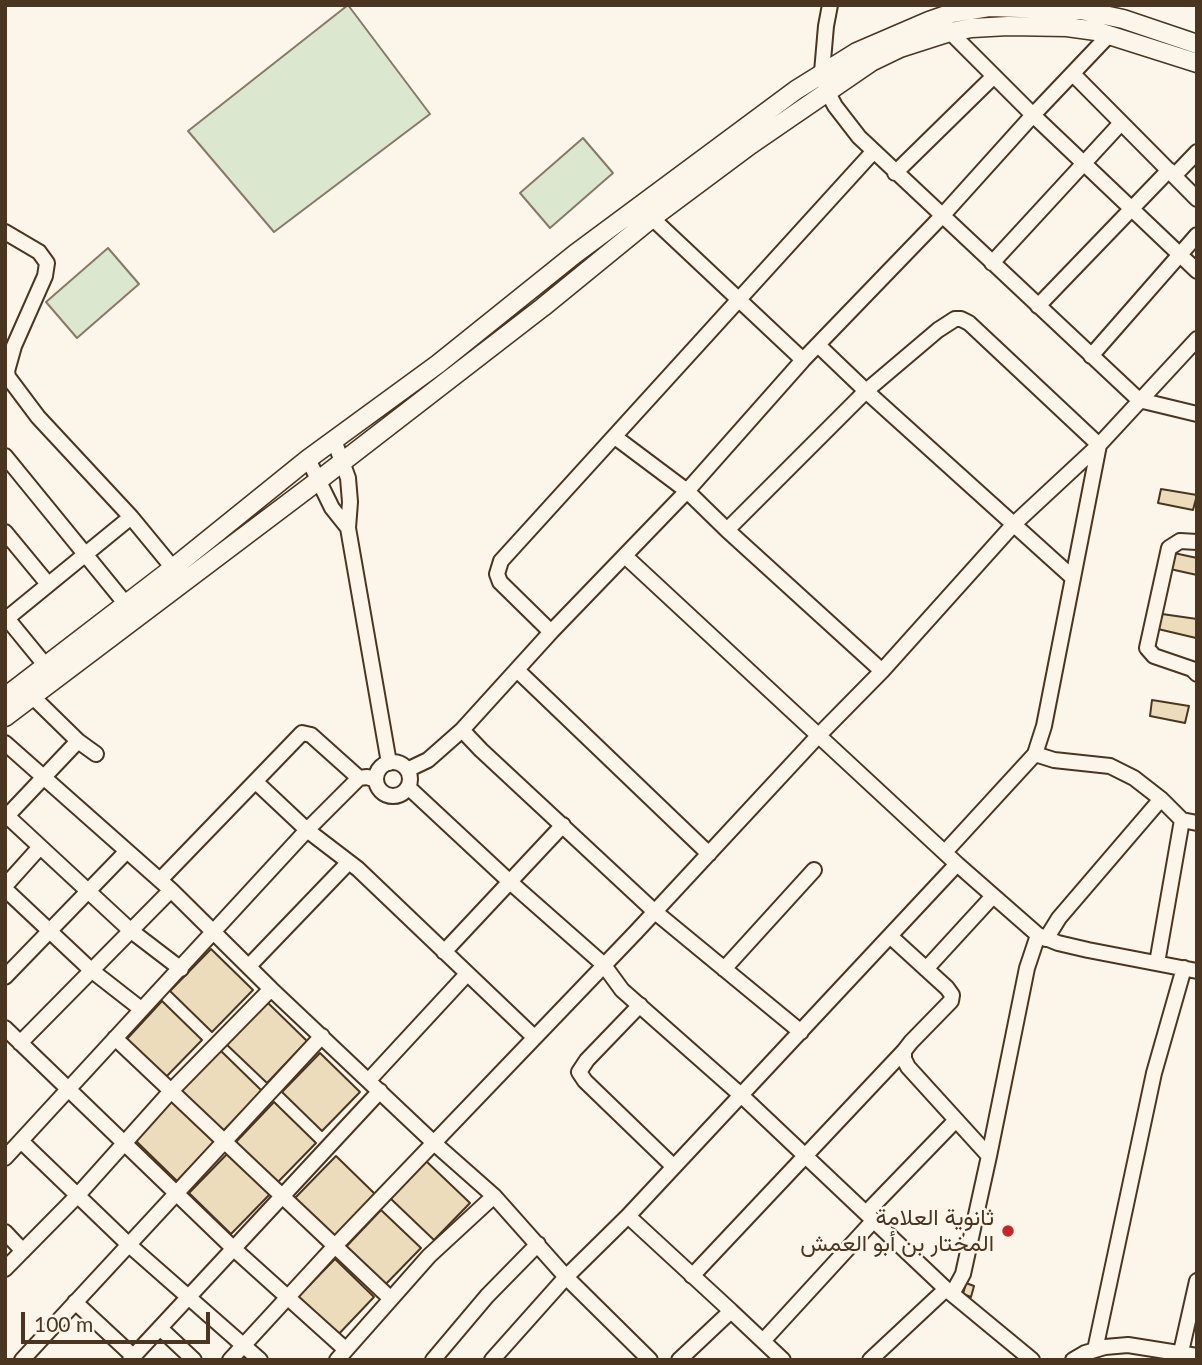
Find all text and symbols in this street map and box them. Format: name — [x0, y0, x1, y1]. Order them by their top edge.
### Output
place label: ثانوية العلامة المختار بن أبو العمش — [800, 1204, 994, 1258]
marker: ثانوية العلامة المختار بن أبو العمش — [1000, 1223, 1016, 1239]
scale bar — [24, 1298, 214, 1342]
text: 100 m — [34, 1311, 93, 1336]

